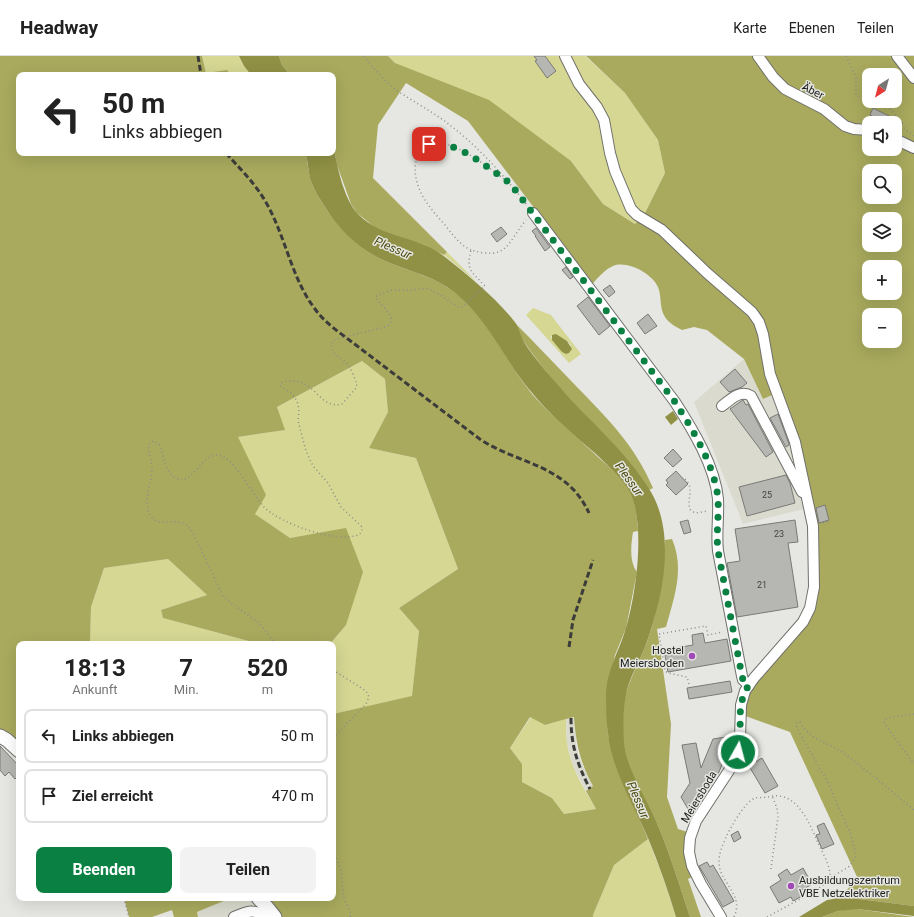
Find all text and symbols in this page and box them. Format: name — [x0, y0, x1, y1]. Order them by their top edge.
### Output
text: Headway — [20, 16, 98, 39]
text: Karte — [733, 20, 767, 36]
text: Ebenen — [789, 20, 835, 36]
text: Teilen — [857, 20, 894, 36]
north arrow — [862, 68, 902, 108]
map controls — [862, 68, 902, 348]
street label: Äber — [800, 80, 826, 102]
text: 50 m — [102, 87, 165, 120]
icon: left — [36, 88, 88, 140]
button: sound — [862, 116, 902, 156]
text: Links abbiegen — [102, 121, 222, 142]
pin — [412, 127, 446, 161]
icon: arrive — [418, 133, 440, 155]
button: search — [862, 164, 902, 204]
button: layers — [862, 212, 902, 252]
water label: Plessur — [372, 234, 415, 262]
button: + — [862, 260, 902, 300]
button: − — [862, 308, 902, 348]
water label: Plessur — [612, 459, 647, 500]
house number: 25 — [762, 490, 772, 500]
house number: 23 — [774, 529, 784, 539]
house number: 21 — [757, 580, 767, 590]
place label: Hostel Meiersboden — [620, 644, 684, 670]
marker: Hostel Meiersboden — [687, 651, 697, 661]
text: 18:13 — [64, 654, 126, 682]
text: 7 — [179, 654, 193, 682]
text: 520 — [247, 654, 288, 682]
text: Ankunft — [72, 682, 118, 697]
text: Min. — [174, 682, 199, 697]
text: m — [262, 682, 273, 697]
icon: left — [38, 725, 60, 747]
text: Links abbiegen — [72, 727, 174, 745]
text: 50 m — [280, 727, 314, 745]
position arrow — [717, 731, 759, 773]
street label: Meiersboda — [678, 769, 720, 825]
water label: Plessur — [624, 779, 652, 822]
icon: arrive — [38, 785, 60, 807]
text: Ziel erreicht — [72, 787, 153, 805]
text: 470 m — [272, 787, 314, 805]
button: Beenden — [36, 847, 172, 893]
button: Teilen — [180, 847, 316, 893]
place label: Ausbildungszentrum VBE Netzelektriker — [799, 874, 900, 900]
marker: Ausbildungszentrum VBE Netzelektriker — [786, 881, 796, 891]

